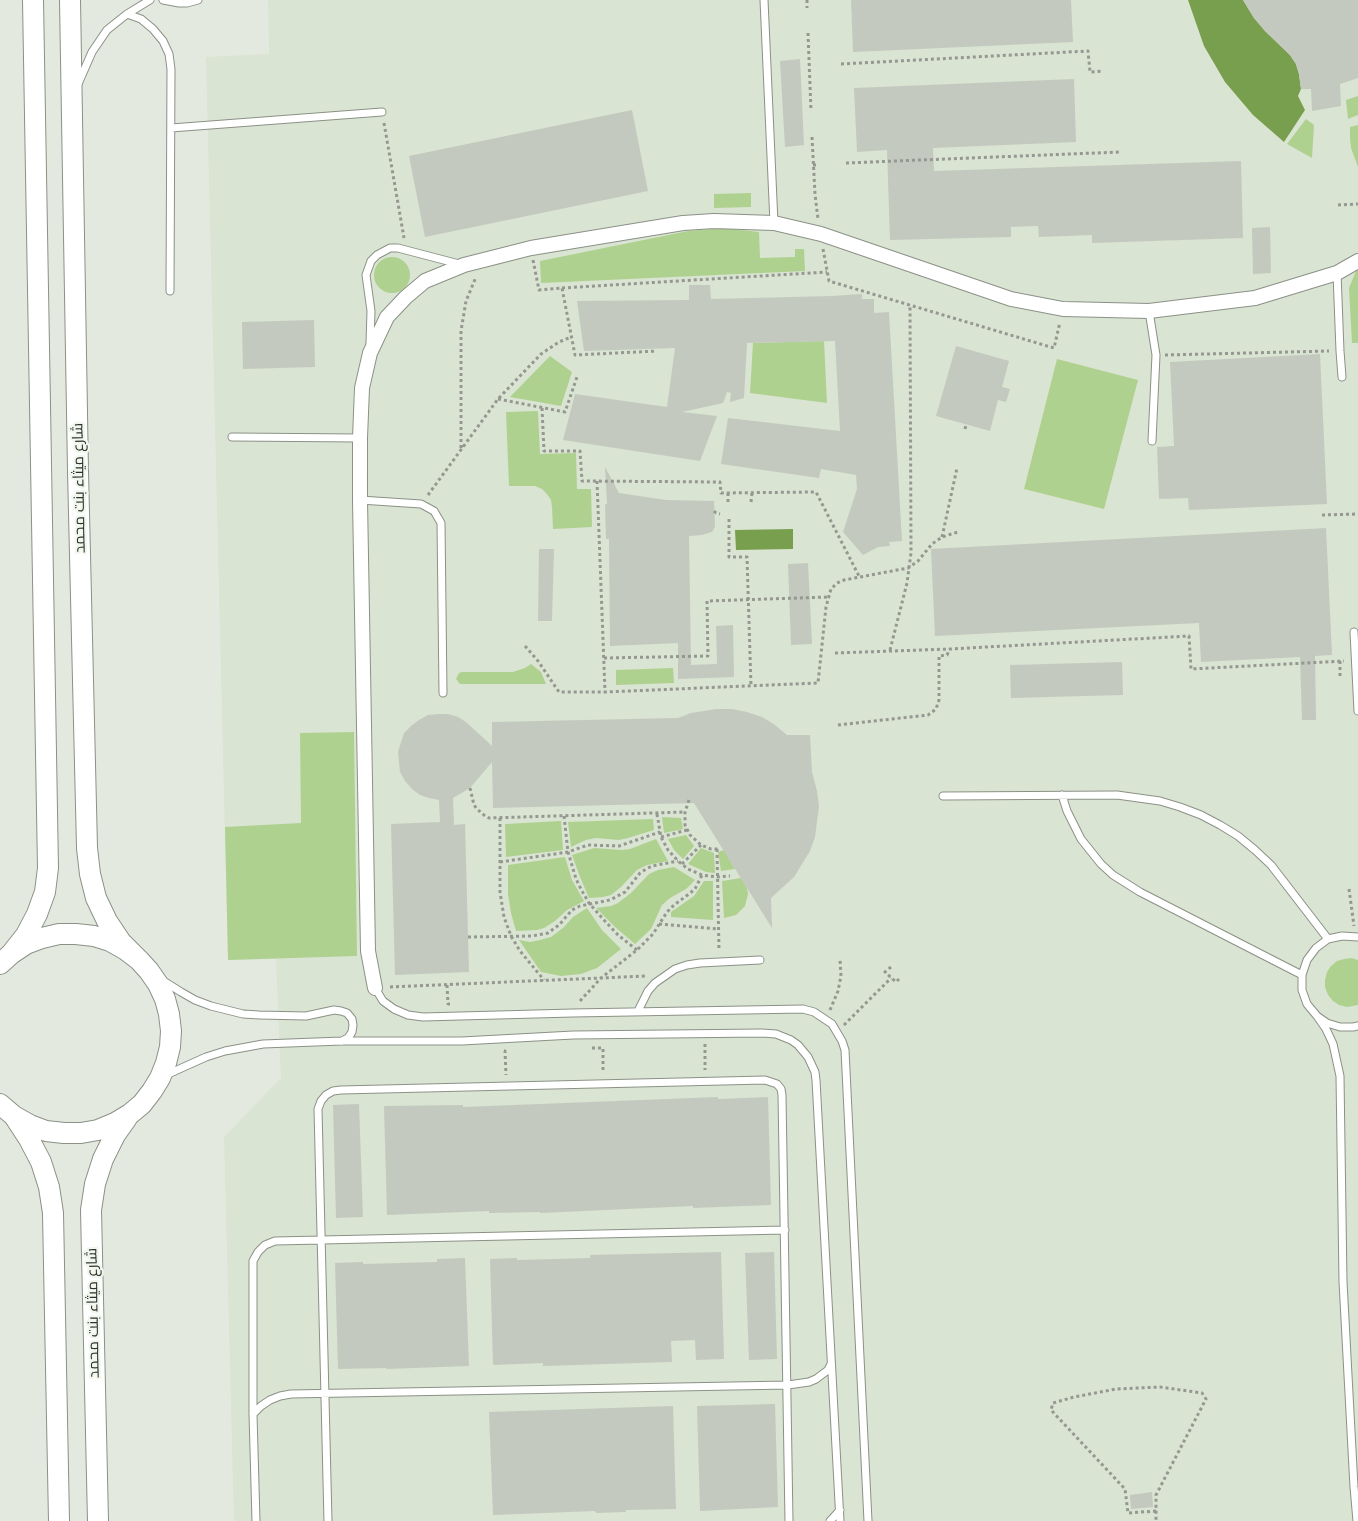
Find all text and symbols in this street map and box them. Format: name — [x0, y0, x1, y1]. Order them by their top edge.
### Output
street label: شارع ميثاء بنت محمد — [69, 423, 89, 553]
street label: شارع ميثاء بنت محمد — [83, 1248, 103, 1378]

